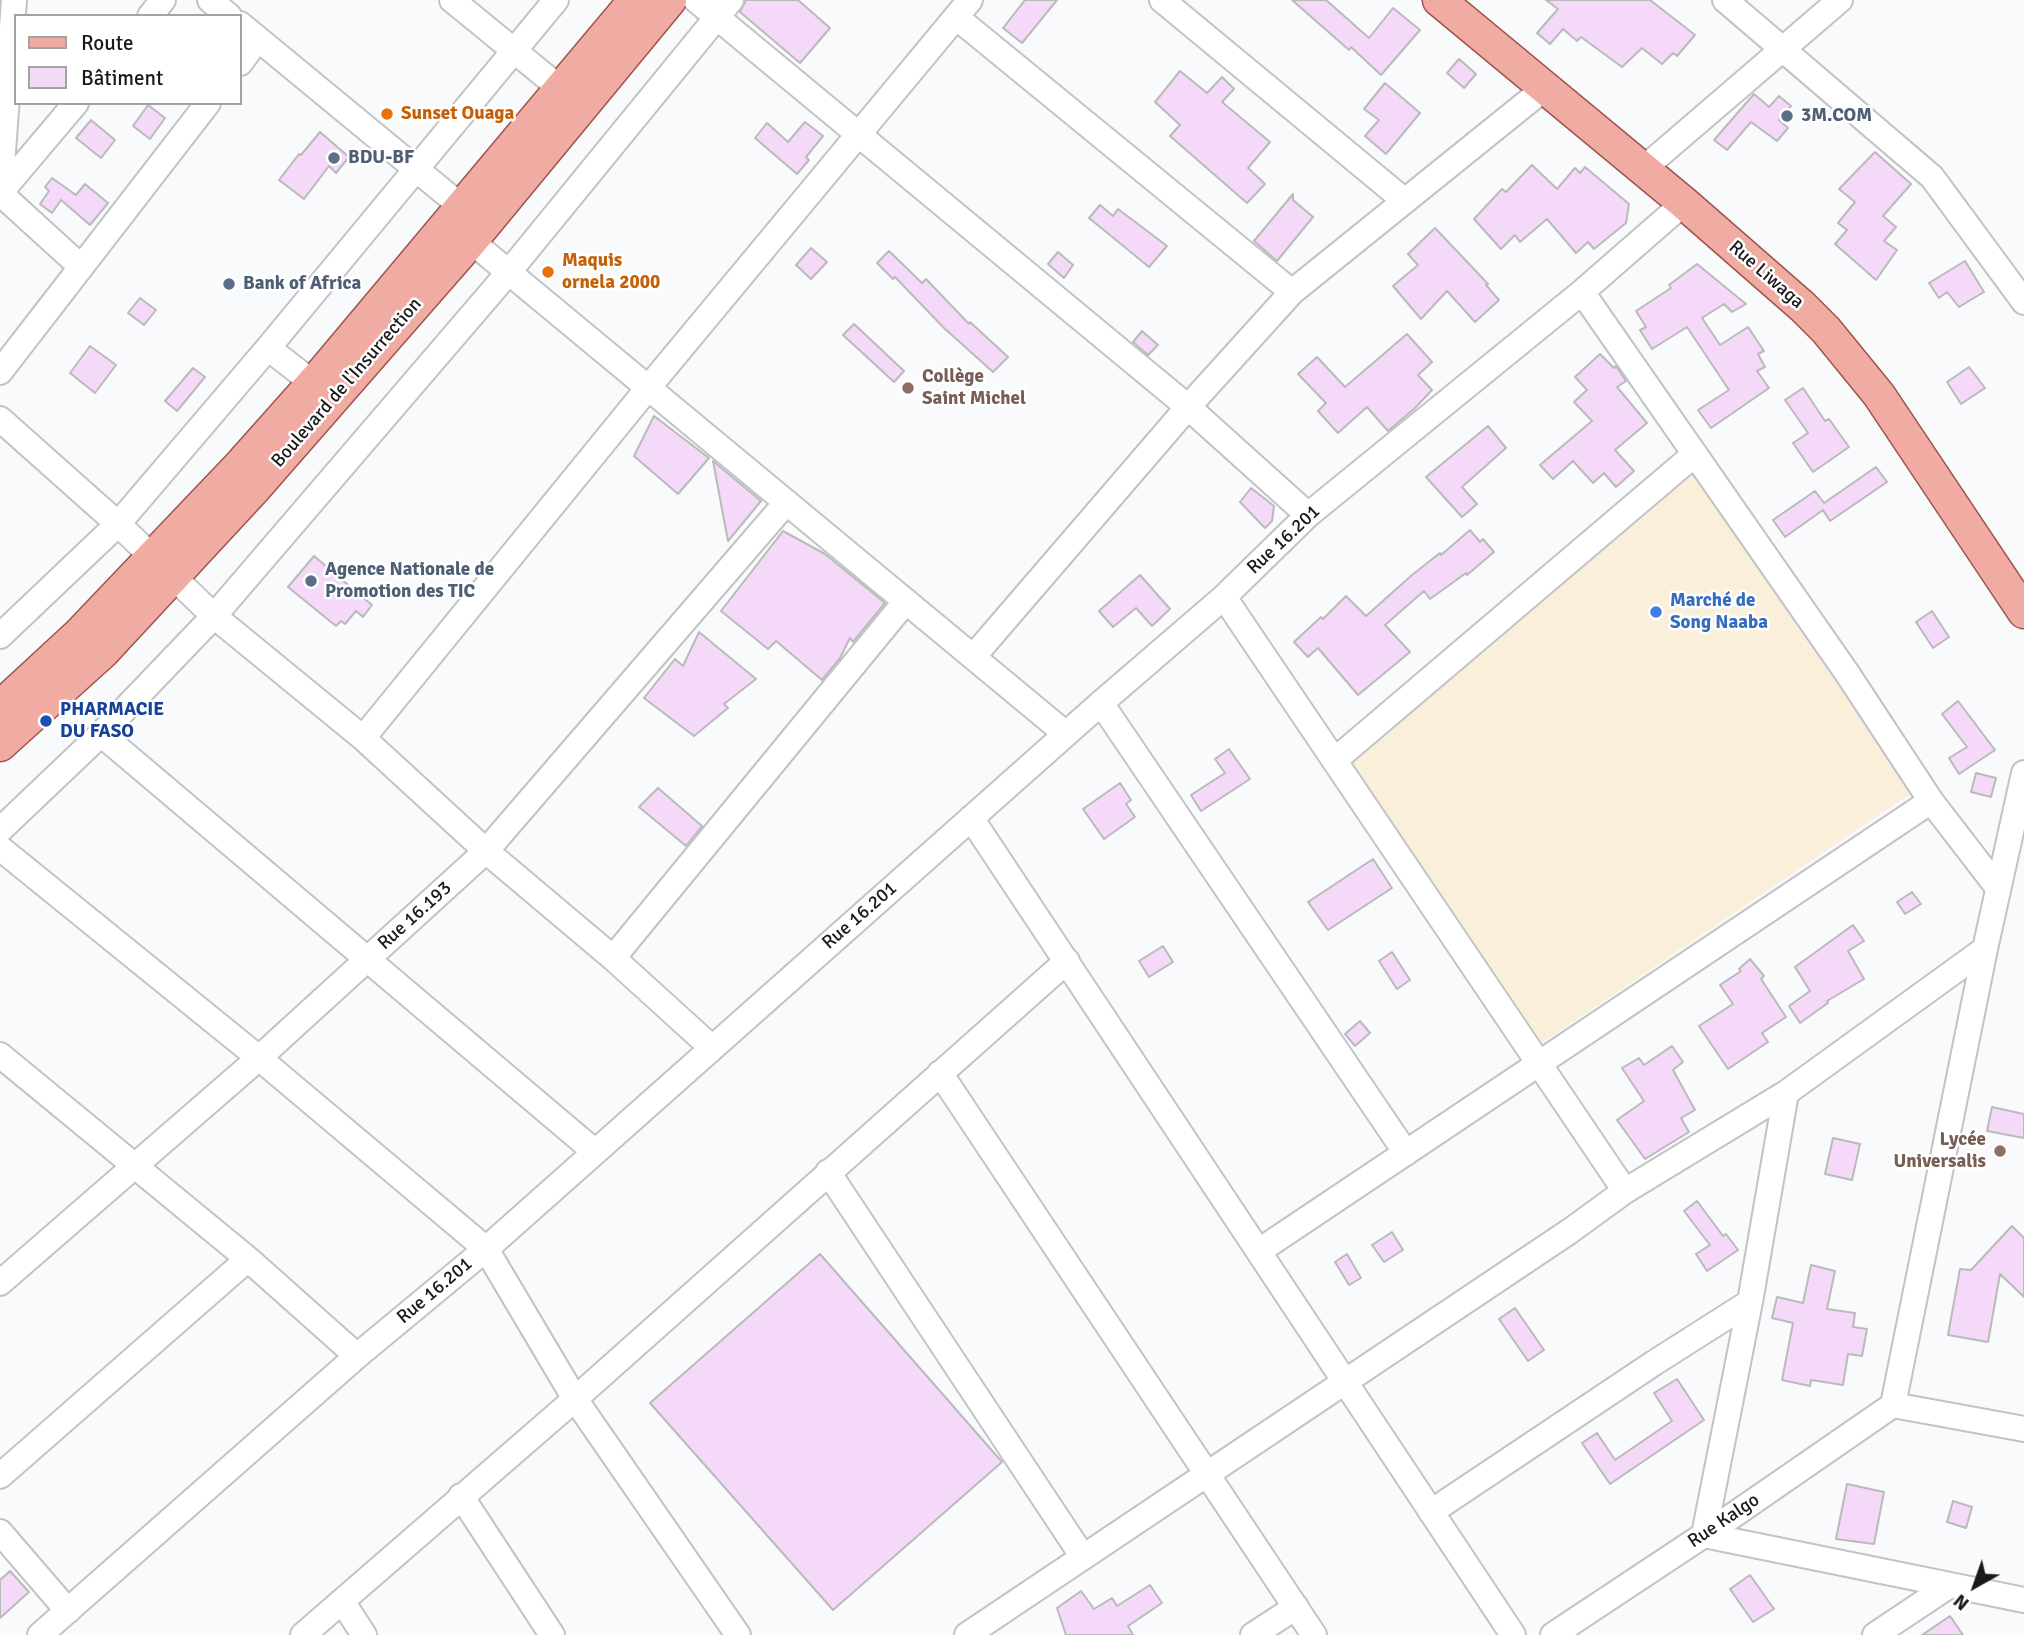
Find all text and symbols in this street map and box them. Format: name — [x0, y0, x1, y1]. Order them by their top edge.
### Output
legend — [14, 14, 242, 105]
text: Route — [81, 30, 133, 56]
text: Bâtiment — [81, 65, 163, 91]
place label: Sunset Ouaga — [401, 103, 514, 125]
place label: 3M.COM — [1801, 105, 1872, 127]
marker: Sunset Ouaga — [379, 106, 395, 122]
marker: 3M.COM — [1779, 108, 1795, 124]
place label: BDU-BF — [348, 147, 414, 169]
marker: BDU-BF — [326, 150, 342, 166]
street label: Rue Liwaga — [1724, 236, 1808, 314]
place label: Maquis ornela 2000 — [562, 250, 660, 294]
marker: Maquis ornela 2000 — [540, 264, 556, 280]
place label: Bank of Africa — [243, 273, 361, 295]
marker: Bank of Africa — [221, 276, 237, 292]
street label: Boulevard de l'Insurrection — [267, 294, 427, 472]
place label: Collège Saint Michel — [922, 366, 1026, 410]
marker: Collège Saint Michel — [900, 380, 916, 396]
street label: Rue 16.201 — [1243, 501, 1325, 579]
place label: Agence Nationale de Promotion des TIC — [325, 559, 494, 603]
marker: Agence Nationale de Promotion des TIC — [303, 573, 319, 589]
place label: Marché de Song Naaba — [1670, 590, 1768, 634]
marker: Marché de Song Naaba — [1648, 604, 1664, 620]
place label: PHARMACIE DU FASO — [60, 699, 164, 743]
marker: PHARMACIE DU FASO — [38, 713, 54, 729]
street label: Rue 16.193 — [373, 877, 457, 955]
street label: Rue 16.201 — [818, 877, 902, 955]
place label: Lycée Universalis — [1893, 1129, 1986, 1173]
marker: Lycée Universalis — [1992, 1143, 2008, 1159]
street label: Rue 16.201 — [393, 1253, 477, 1329]
street label: Rue Kalgo — [1684, 1489, 1764, 1553]
north arrow — [1940, 1551, 2010, 1621]
text: N — [1949, 1589, 1974, 1616]

